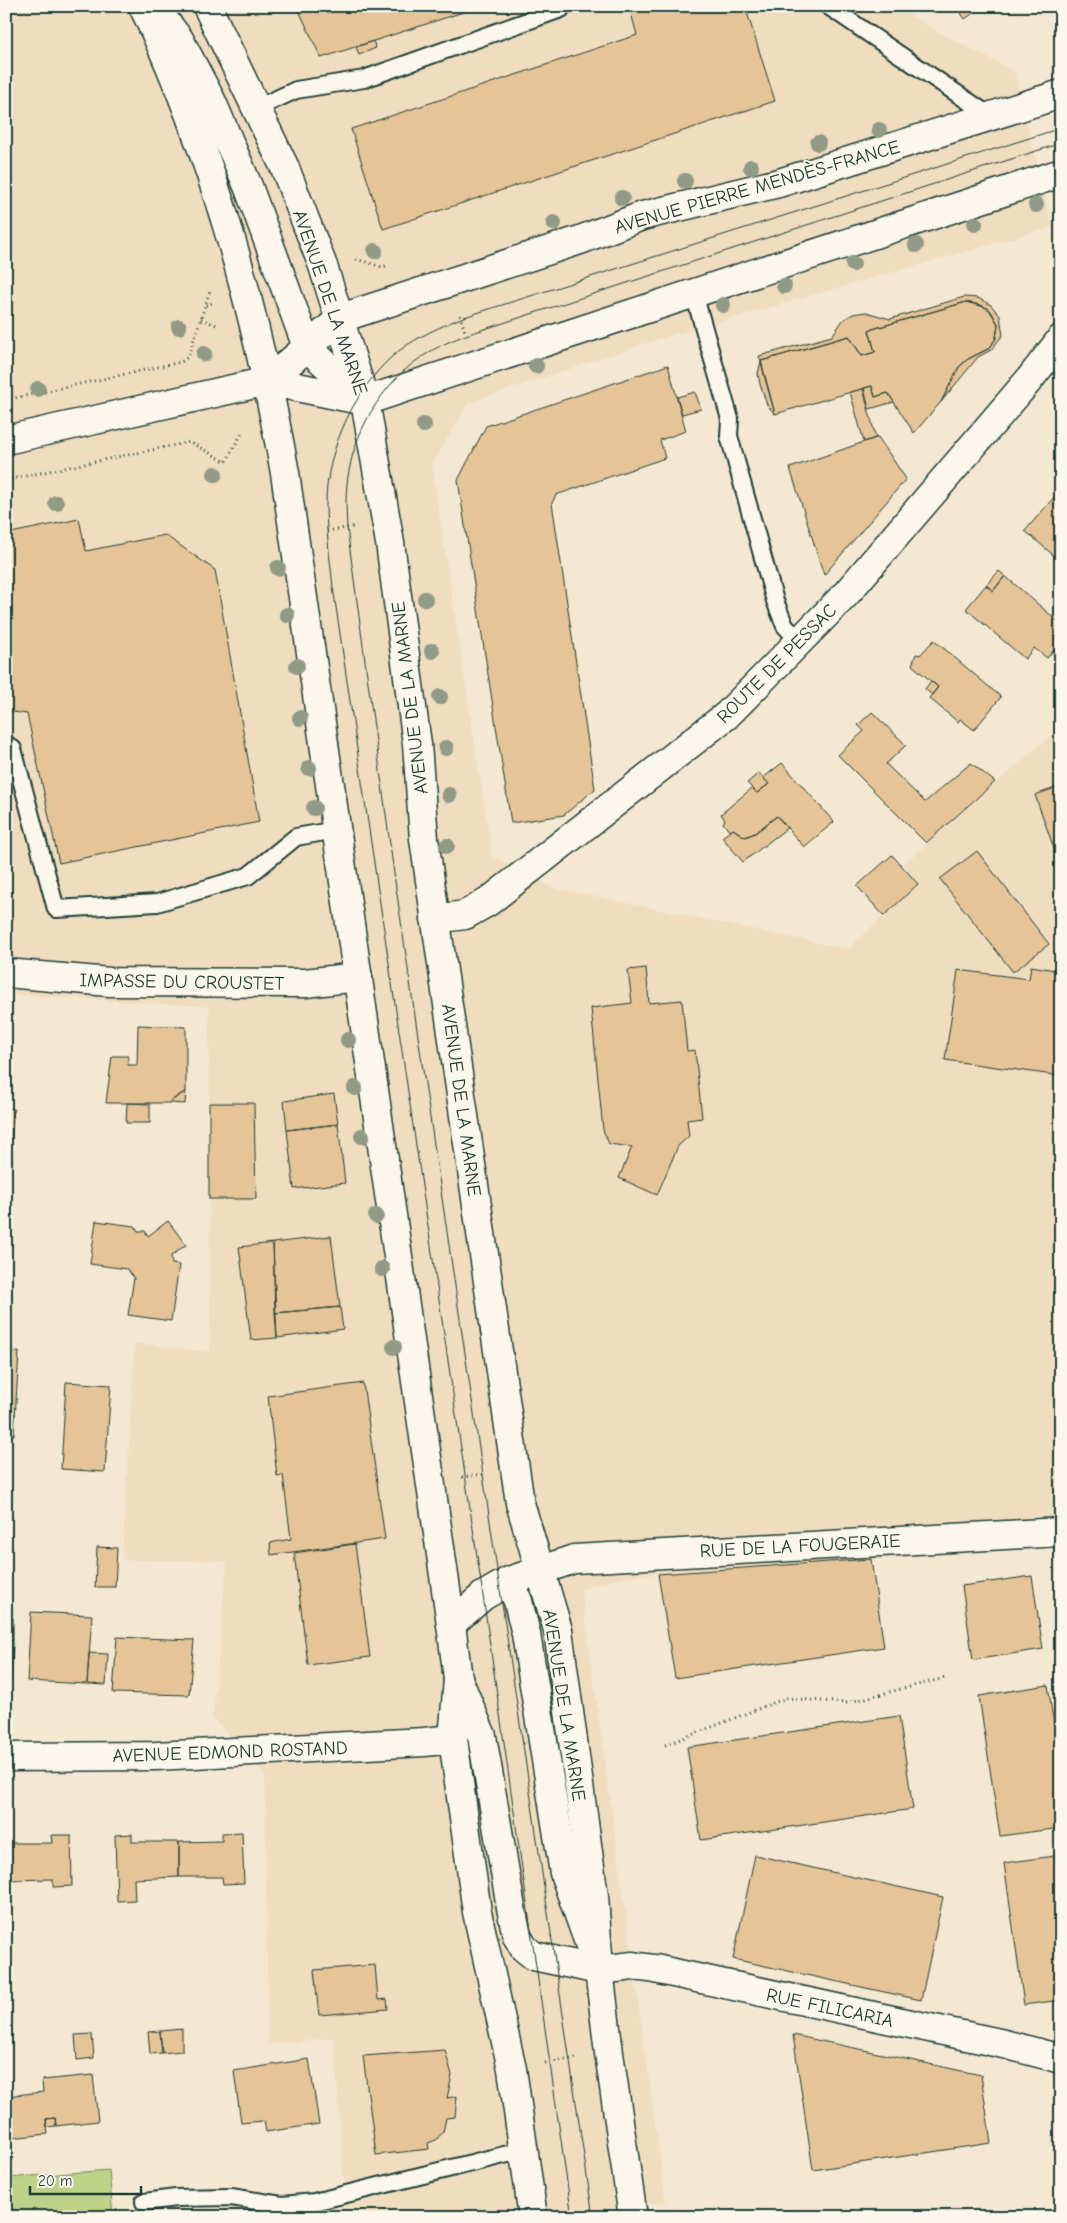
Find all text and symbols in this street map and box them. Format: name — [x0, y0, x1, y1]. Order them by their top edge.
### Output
street label: AVENUE PIERRE MENDÈS-FRANCE — [612, 136, 902, 238]
street label: AVENUE DE LA MARNE — [288, 207, 372, 398]
street label: ROUTE DE PESSAC — [712, 599, 841, 728]
street label: AVENUE DE LA MARNE — [387, 600, 433, 796]
street label: IMPASSE DU CROUSTET — [79, 969, 285, 995]
street label: AVENUE DE LA MARNE — [437, 1002, 485, 1198]
street label: RUE DE LA FOUGERAIE — [699, 1530, 901, 1562]
street label: AVENUE DE LA MARNE — [538, 1608, 590, 1803]
street label: AVENUE EDMOND ROSTAND — [112, 1737, 348, 1767]
street label: RUE FILICARIA — [764, 1984, 895, 2032]
scale bar — [30, 2163, 141, 2195]
text: 20 m — [38, 2172, 72, 2190]

